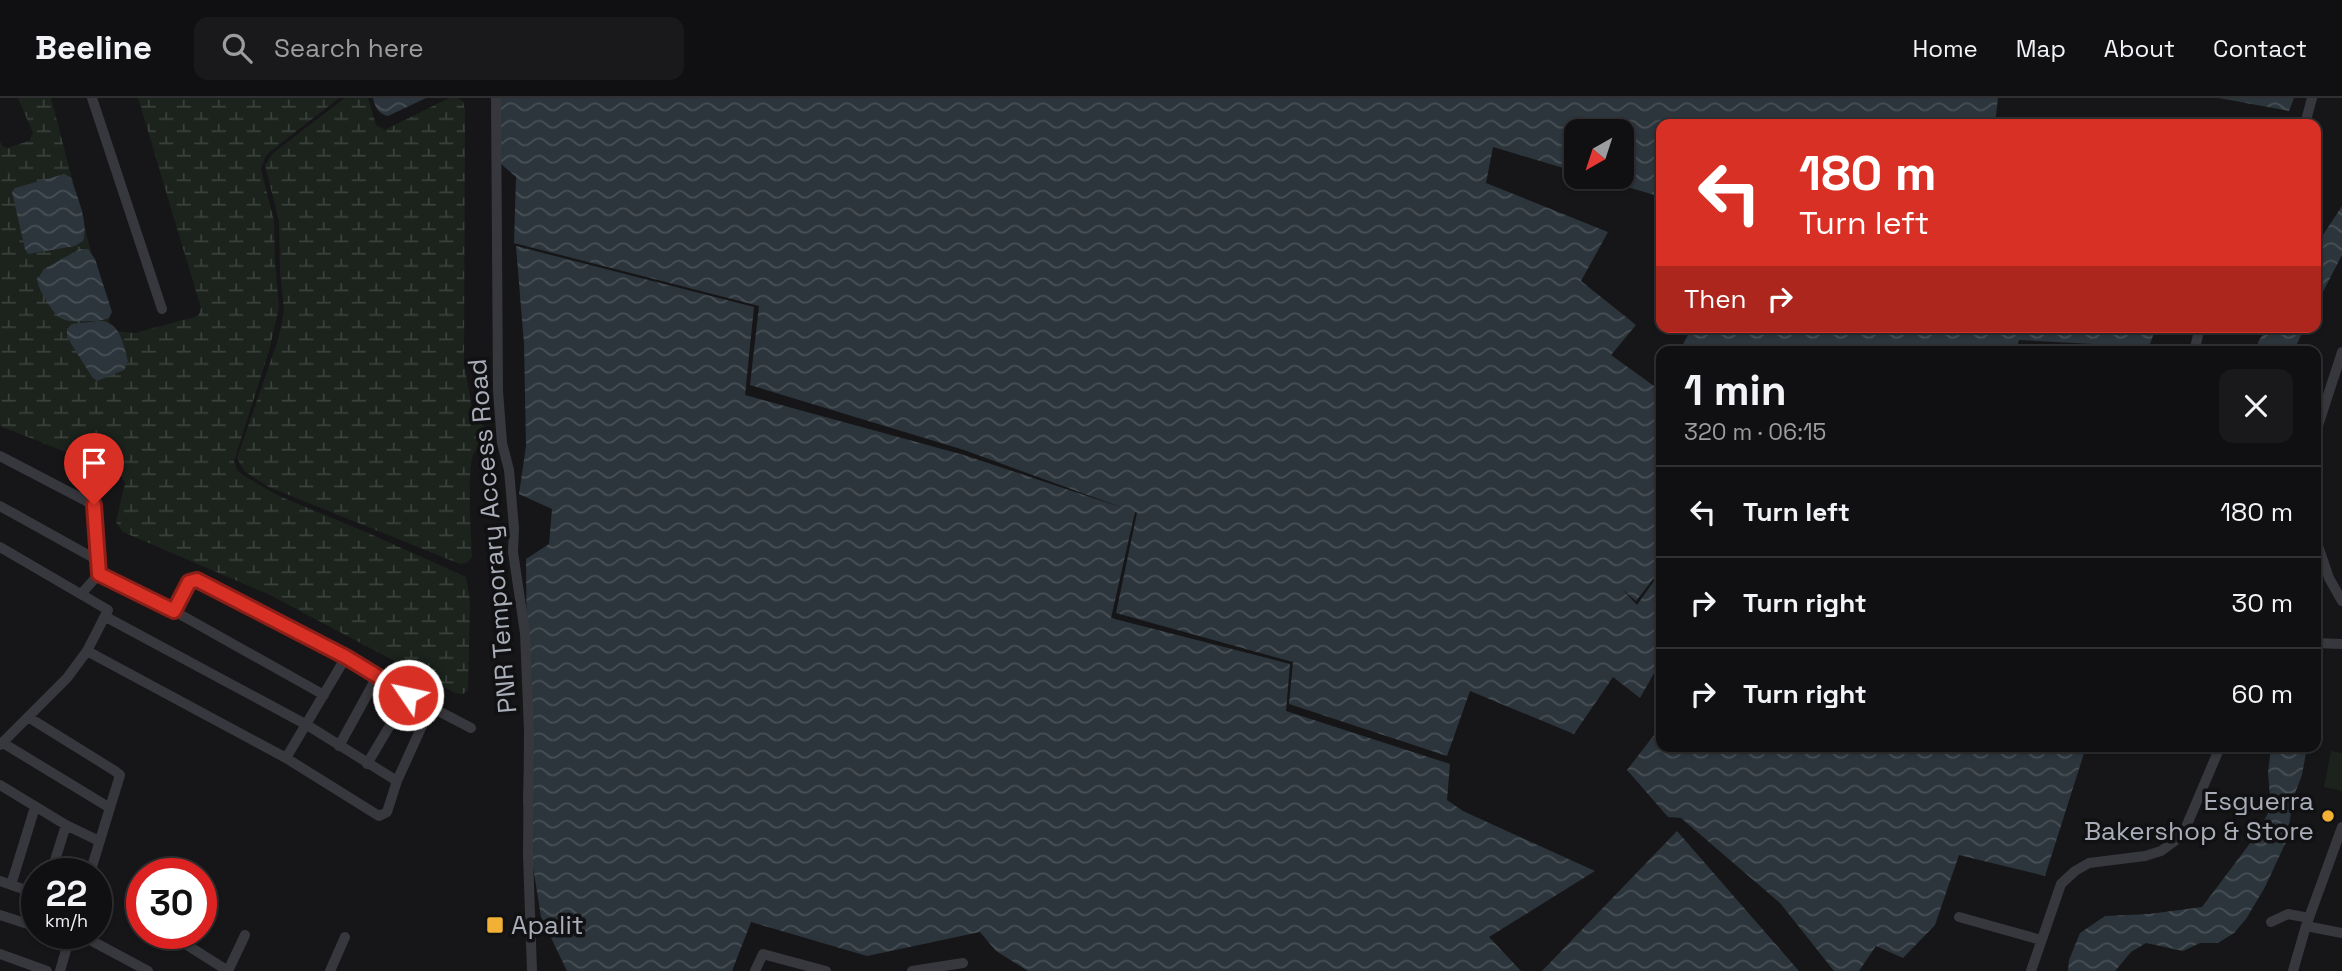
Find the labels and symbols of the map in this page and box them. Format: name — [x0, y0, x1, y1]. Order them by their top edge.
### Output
north arrow — [1564, 119, 1634, 189]
street label: PNR Temporary Access Road — [460, 357, 524, 715]
pin — [64, 433, 124, 505]
position arrow — [371, 658, 445, 732]
place label: Esguerra Bakershop & Store — [2084, 784, 2314, 848]
marker: Esguerra Bakershop & Store — [2320, 808, 2336, 824]
speed limit sign: 30 — [126, 858, 217, 949]
place label: Apalit — [511, 908, 584, 942]
marker: Apalit — [485, 915, 505, 935]

